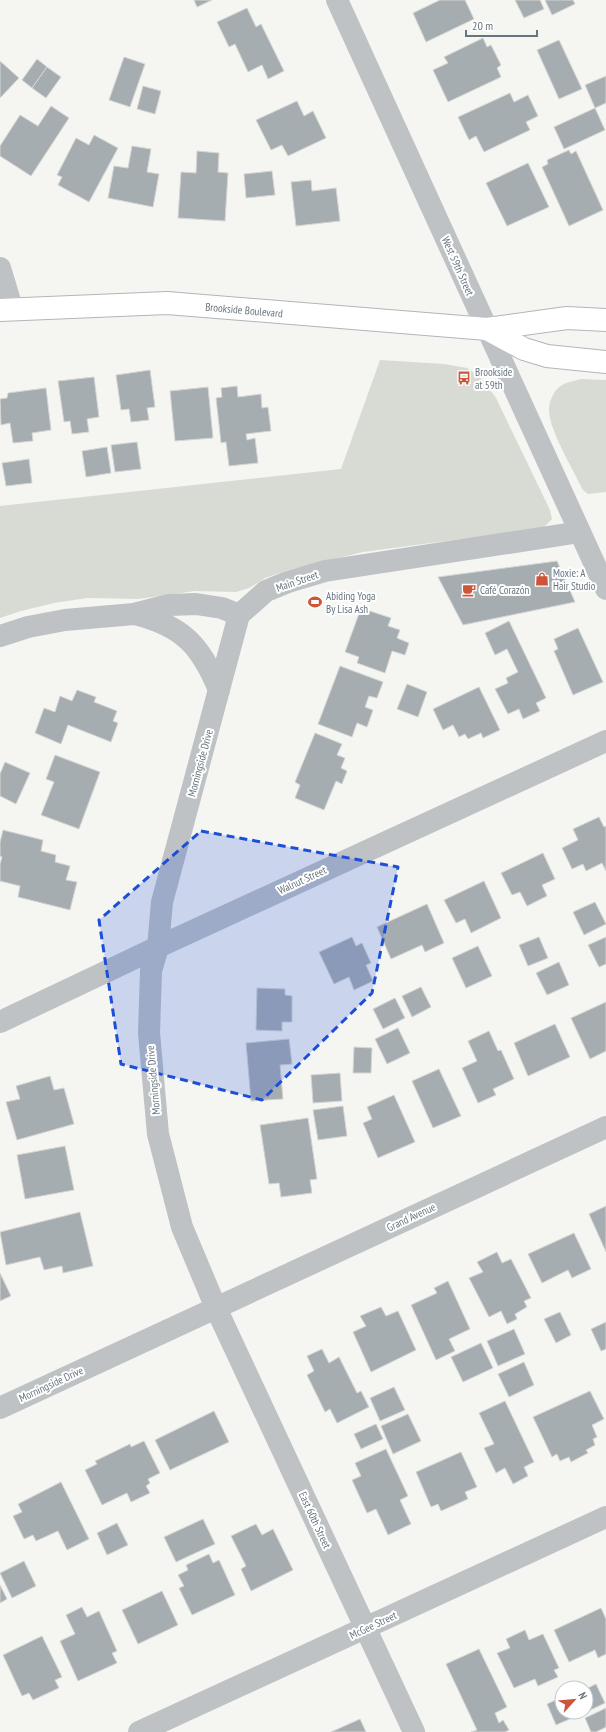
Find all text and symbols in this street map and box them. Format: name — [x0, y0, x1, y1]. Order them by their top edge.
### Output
scale bar — [466, 12, 537, 38]
text: 20 m — [472, 18, 493, 33]
street label: West 59th Street — [439, 234, 477, 298]
street label: Brookside Boulevard — [205, 300, 284, 320]
place label: Brookside at 59th — [475, 365, 513, 392]
bus stop icon: Brookside at 59th — [456, 370, 472, 386]
place label: Moxie: A Hair Studio — [553, 566, 596, 593]
street label: Main Street — [274, 567, 320, 595]
shop icon: Moxie: A Hair Studio — [534, 571, 550, 587]
cafe icon: Café Corazón — [461, 582, 477, 598]
place label: Café Corazón — [480, 583, 529, 597]
place label: Abiding Yoga By Lisa Ash — [326, 589, 375, 616]
sports icon: Abiding Yoga By Lisa Ash — [307, 594, 323, 610]
street label: Morningside Drive — [184, 727, 216, 798]
street label: Walnut Street — [276, 863, 328, 897]
street label: Morningside Drive — [143, 1044, 163, 1115]
street label: Grand Avenue — [384, 1199, 438, 1234]
street label: Morningside Drive — [17, 1363, 86, 1405]
street label: East 60th Street — [296, 1489, 334, 1551]
street label: McGee Street — [347, 1608, 399, 1642]
north arrow — [554, 1680, 594, 1720]
text: N — [575, 1690, 591, 1701]

